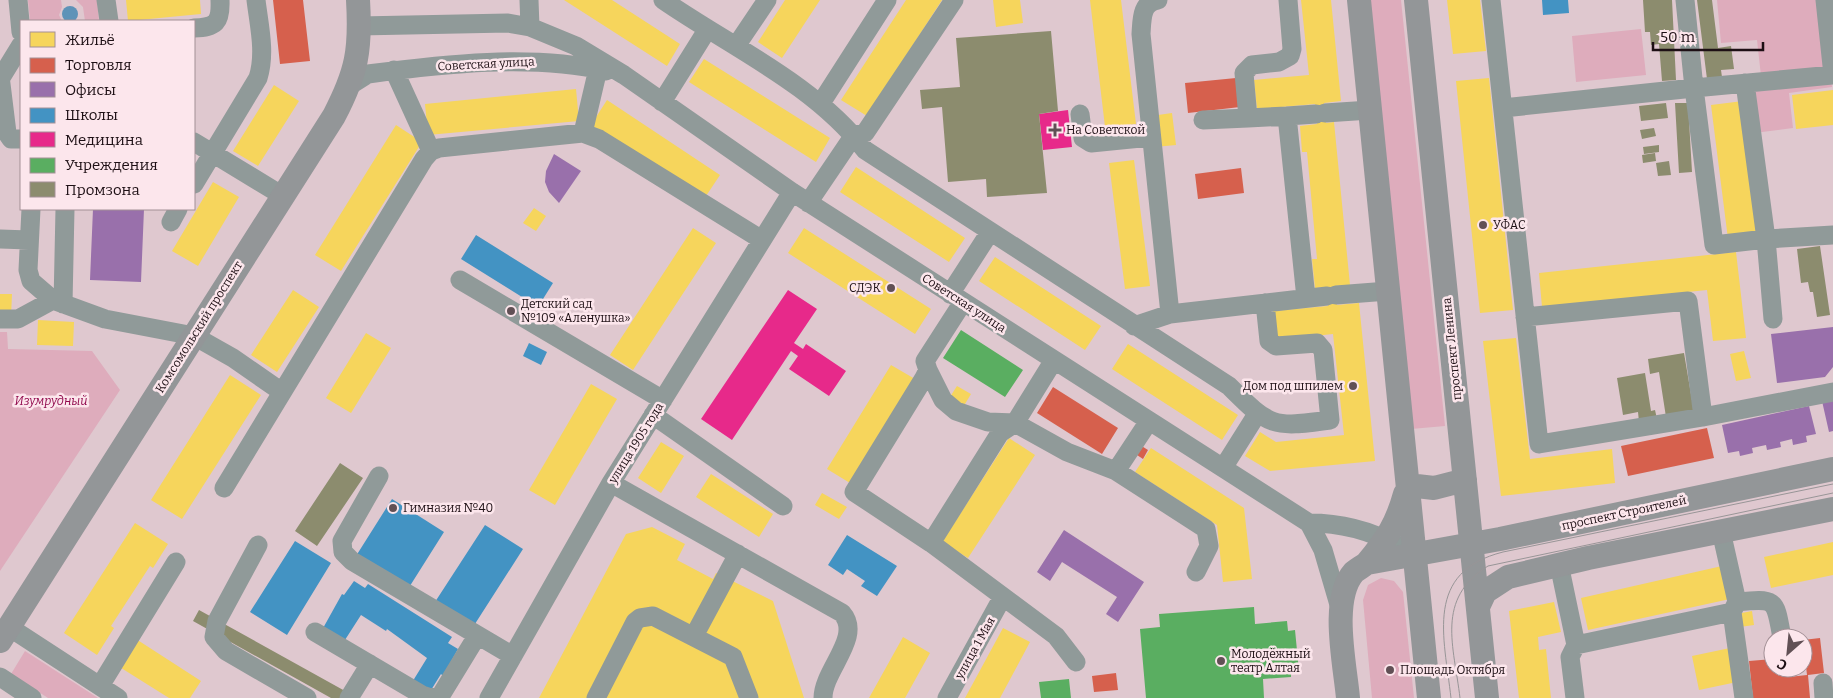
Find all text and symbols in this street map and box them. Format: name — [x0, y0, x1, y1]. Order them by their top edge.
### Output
legend — [20, 20, 195, 210]
scale bar — [1653, 20, 1763, 52]
text: 50 m — [1660, 28, 1696, 46]
text: Жильё — [65, 31, 115, 49]
street label: Советская улица — [437, 54, 535, 74]
text: Торговля — [65, 56, 132, 74]
text: Офисы — [65, 81, 116, 99]
text: Школы — [65, 106, 118, 124]
marker: На Советской — [1048, 123, 1062, 137]
place label: На Советской — [1066, 123, 1145, 137]
text: Медицина — [65, 131, 143, 149]
text: Учреждения — [65, 156, 158, 174]
text: Промзона — [65, 181, 140, 199]
place label: УФАС — [1493, 218, 1526, 232]
marker: УФАС — [1477, 219, 1489, 231]
street label: Комсомольский проспект — [153, 259, 245, 395]
street label: Советская улица — [919, 271, 1009, 336]
place label: СДЭК — [849, 281, 881, 295]
marker: СДЭК — [885, 282, 897, 294]
place label: Детский сад №109 «Аленушка» — [521, 297, 630, 325]
street label: проспект Ленина — [1440, 297, 1464, 401]
marker: Детский сад №109 «Аленушка» — [505, 305, 517, 317]
place label: Дом под шпилем — [1243, 379, 1343, 393]
marker: Дом под шпилем — [1347, 380, 1359, 392]
park label: Изумрудный — [14, 394, 88, 408]
street label: улица 1905 года — [605, 400, 667, 487]
street label: проспект Строителей — [1560, 493, 1688, 533]
place label: Гимназия №40 — [403, 501, 493, 515]
marker: Гимназия №40 — [387, 502, 399, 514]
street label: улица 1 Мая — [952, 614, 998, 682]
north arrow — [1763, 628, 1813, 678]
place label: Молодёжный театр Алтая — [1231, 647, 1311, 675]
text: С — [1774, 654, 1790, 674]
marker: Молодёжный театр Алтая — [1215, 655, 1227, 667]
place label: Площадь Октября — [1400, 663, 1506, 677]
marker: Площадь Октября — [1384, 664, 1396, 676]

